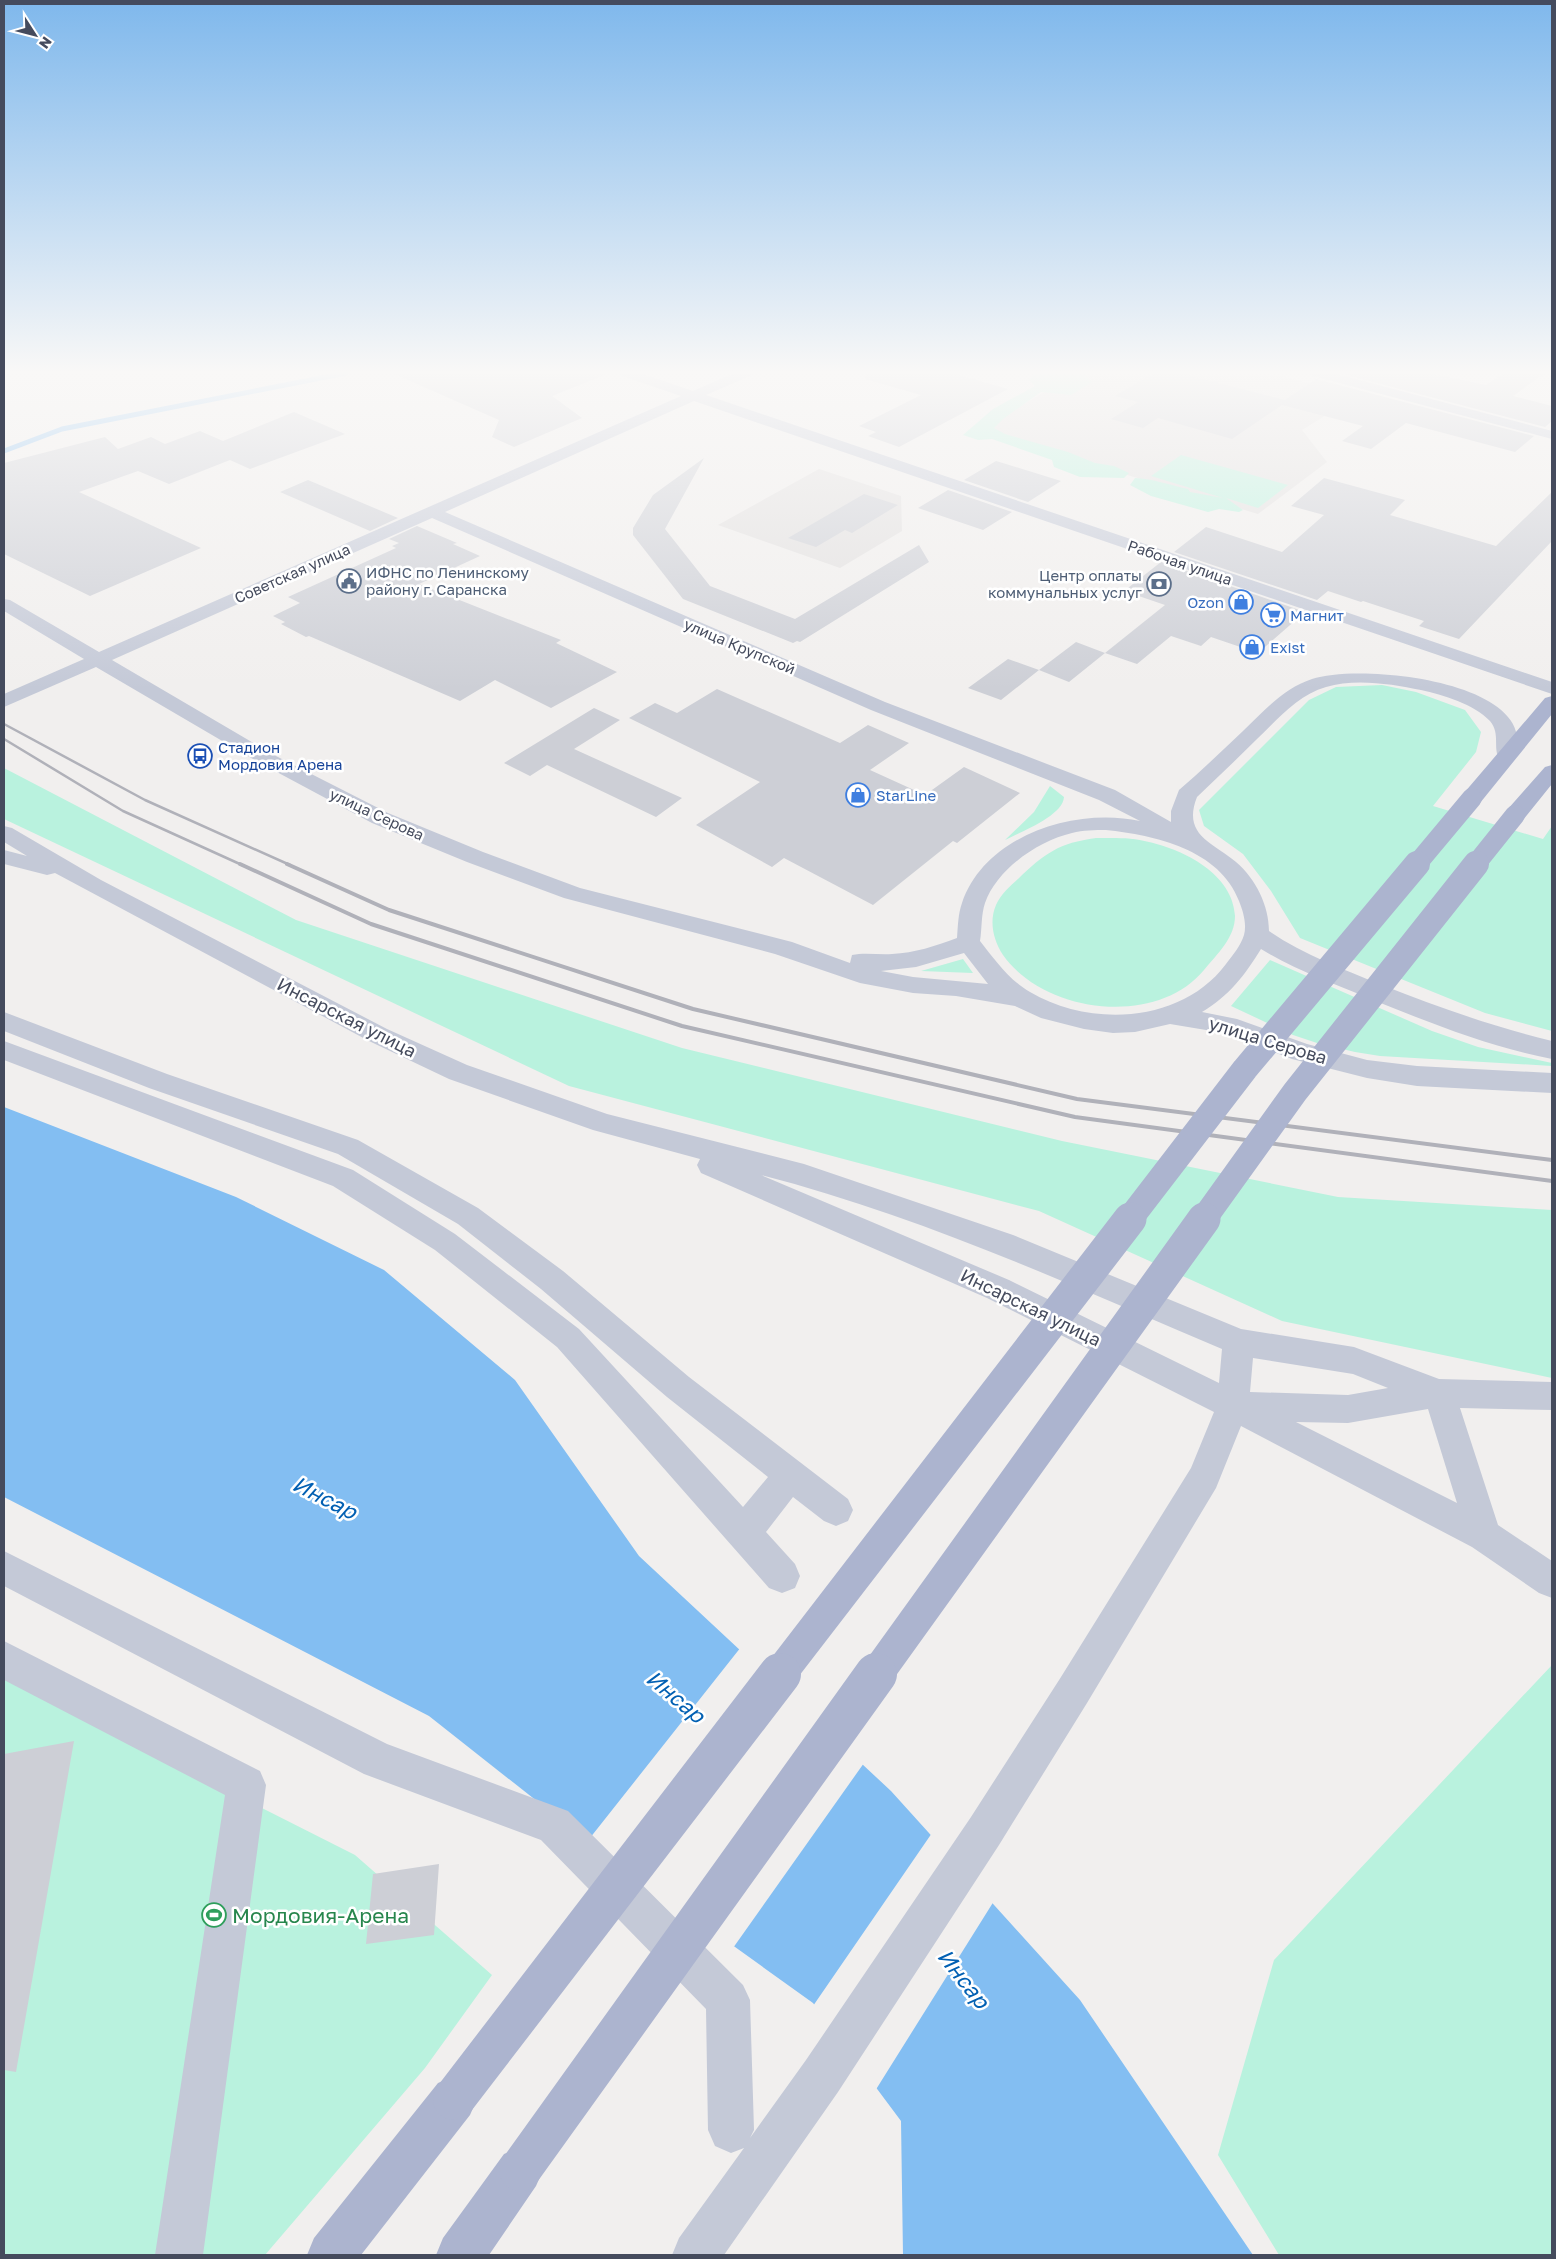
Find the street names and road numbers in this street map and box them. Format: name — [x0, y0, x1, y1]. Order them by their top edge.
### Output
street label: Рабочая улица — [1125, 536, 1235, 588]
street label: Советская улица — [231, 539, 353, 607]
street label: улица Крупской — [682, 614, 798, 678]
street label: улица Серова — [327, 784, 427, 844]
street label: Инсарская улица — [274, 972, 420, 1062]
street label: улица Серова — [1206, 1012, 1330, 1068]
street label: Инсарская улица — [957, 1263, 1105, 1351]

